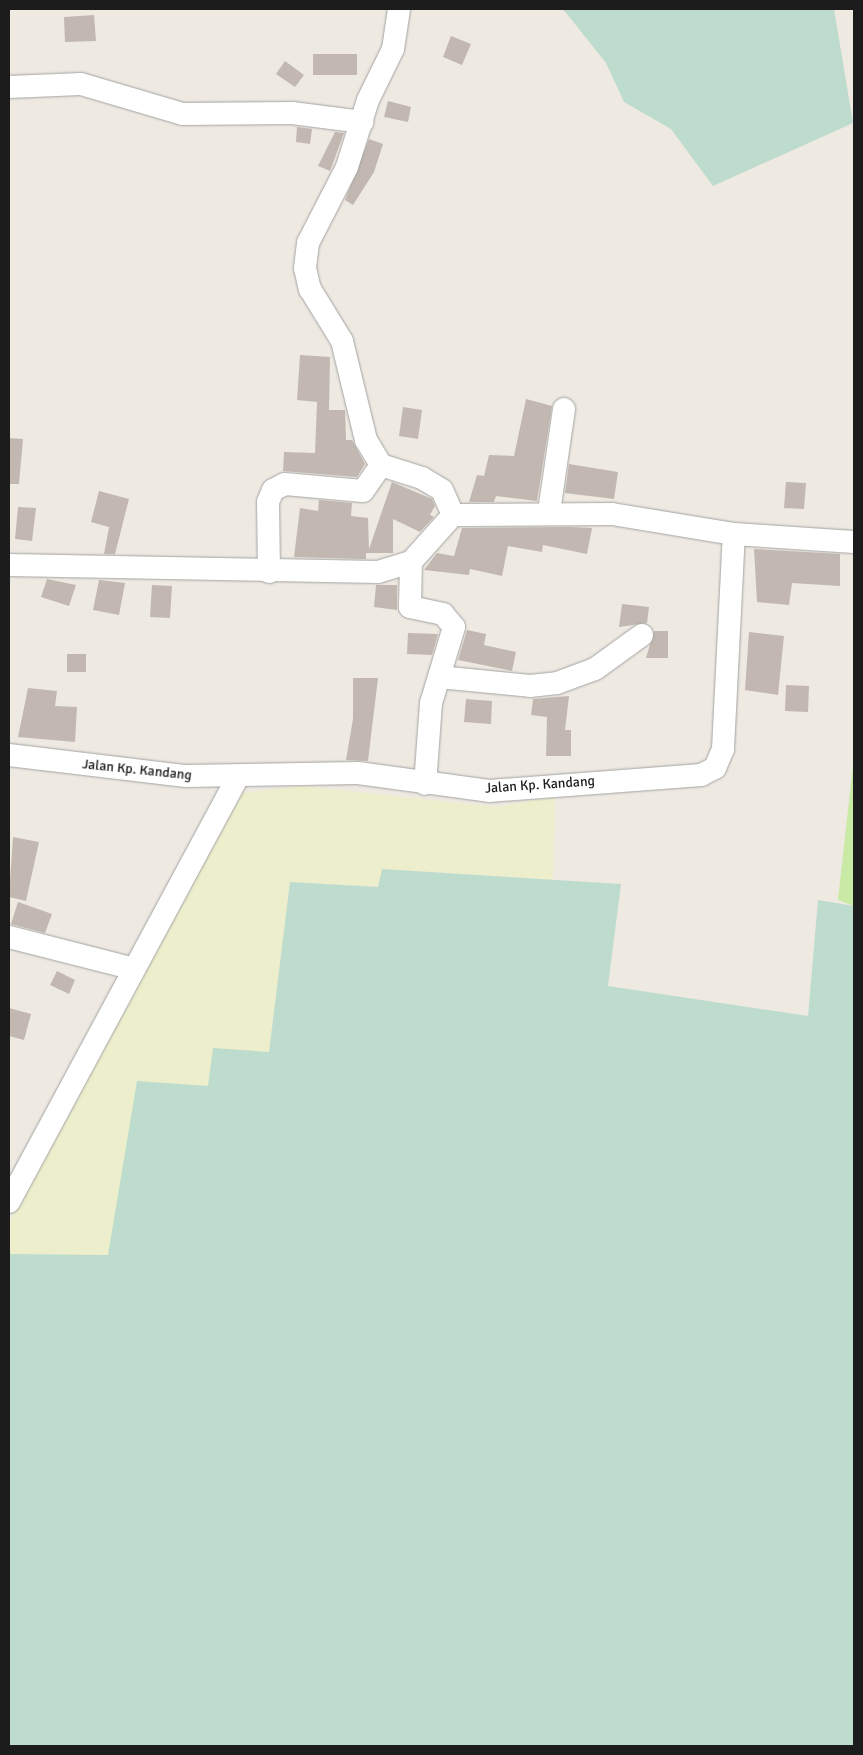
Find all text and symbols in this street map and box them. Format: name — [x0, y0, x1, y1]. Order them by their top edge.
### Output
street label: Jalan Kp. Kandang — [81, 756, 193, 784]
street label: Jalan Kp. Kandang — [484, 773, 596, 797]

